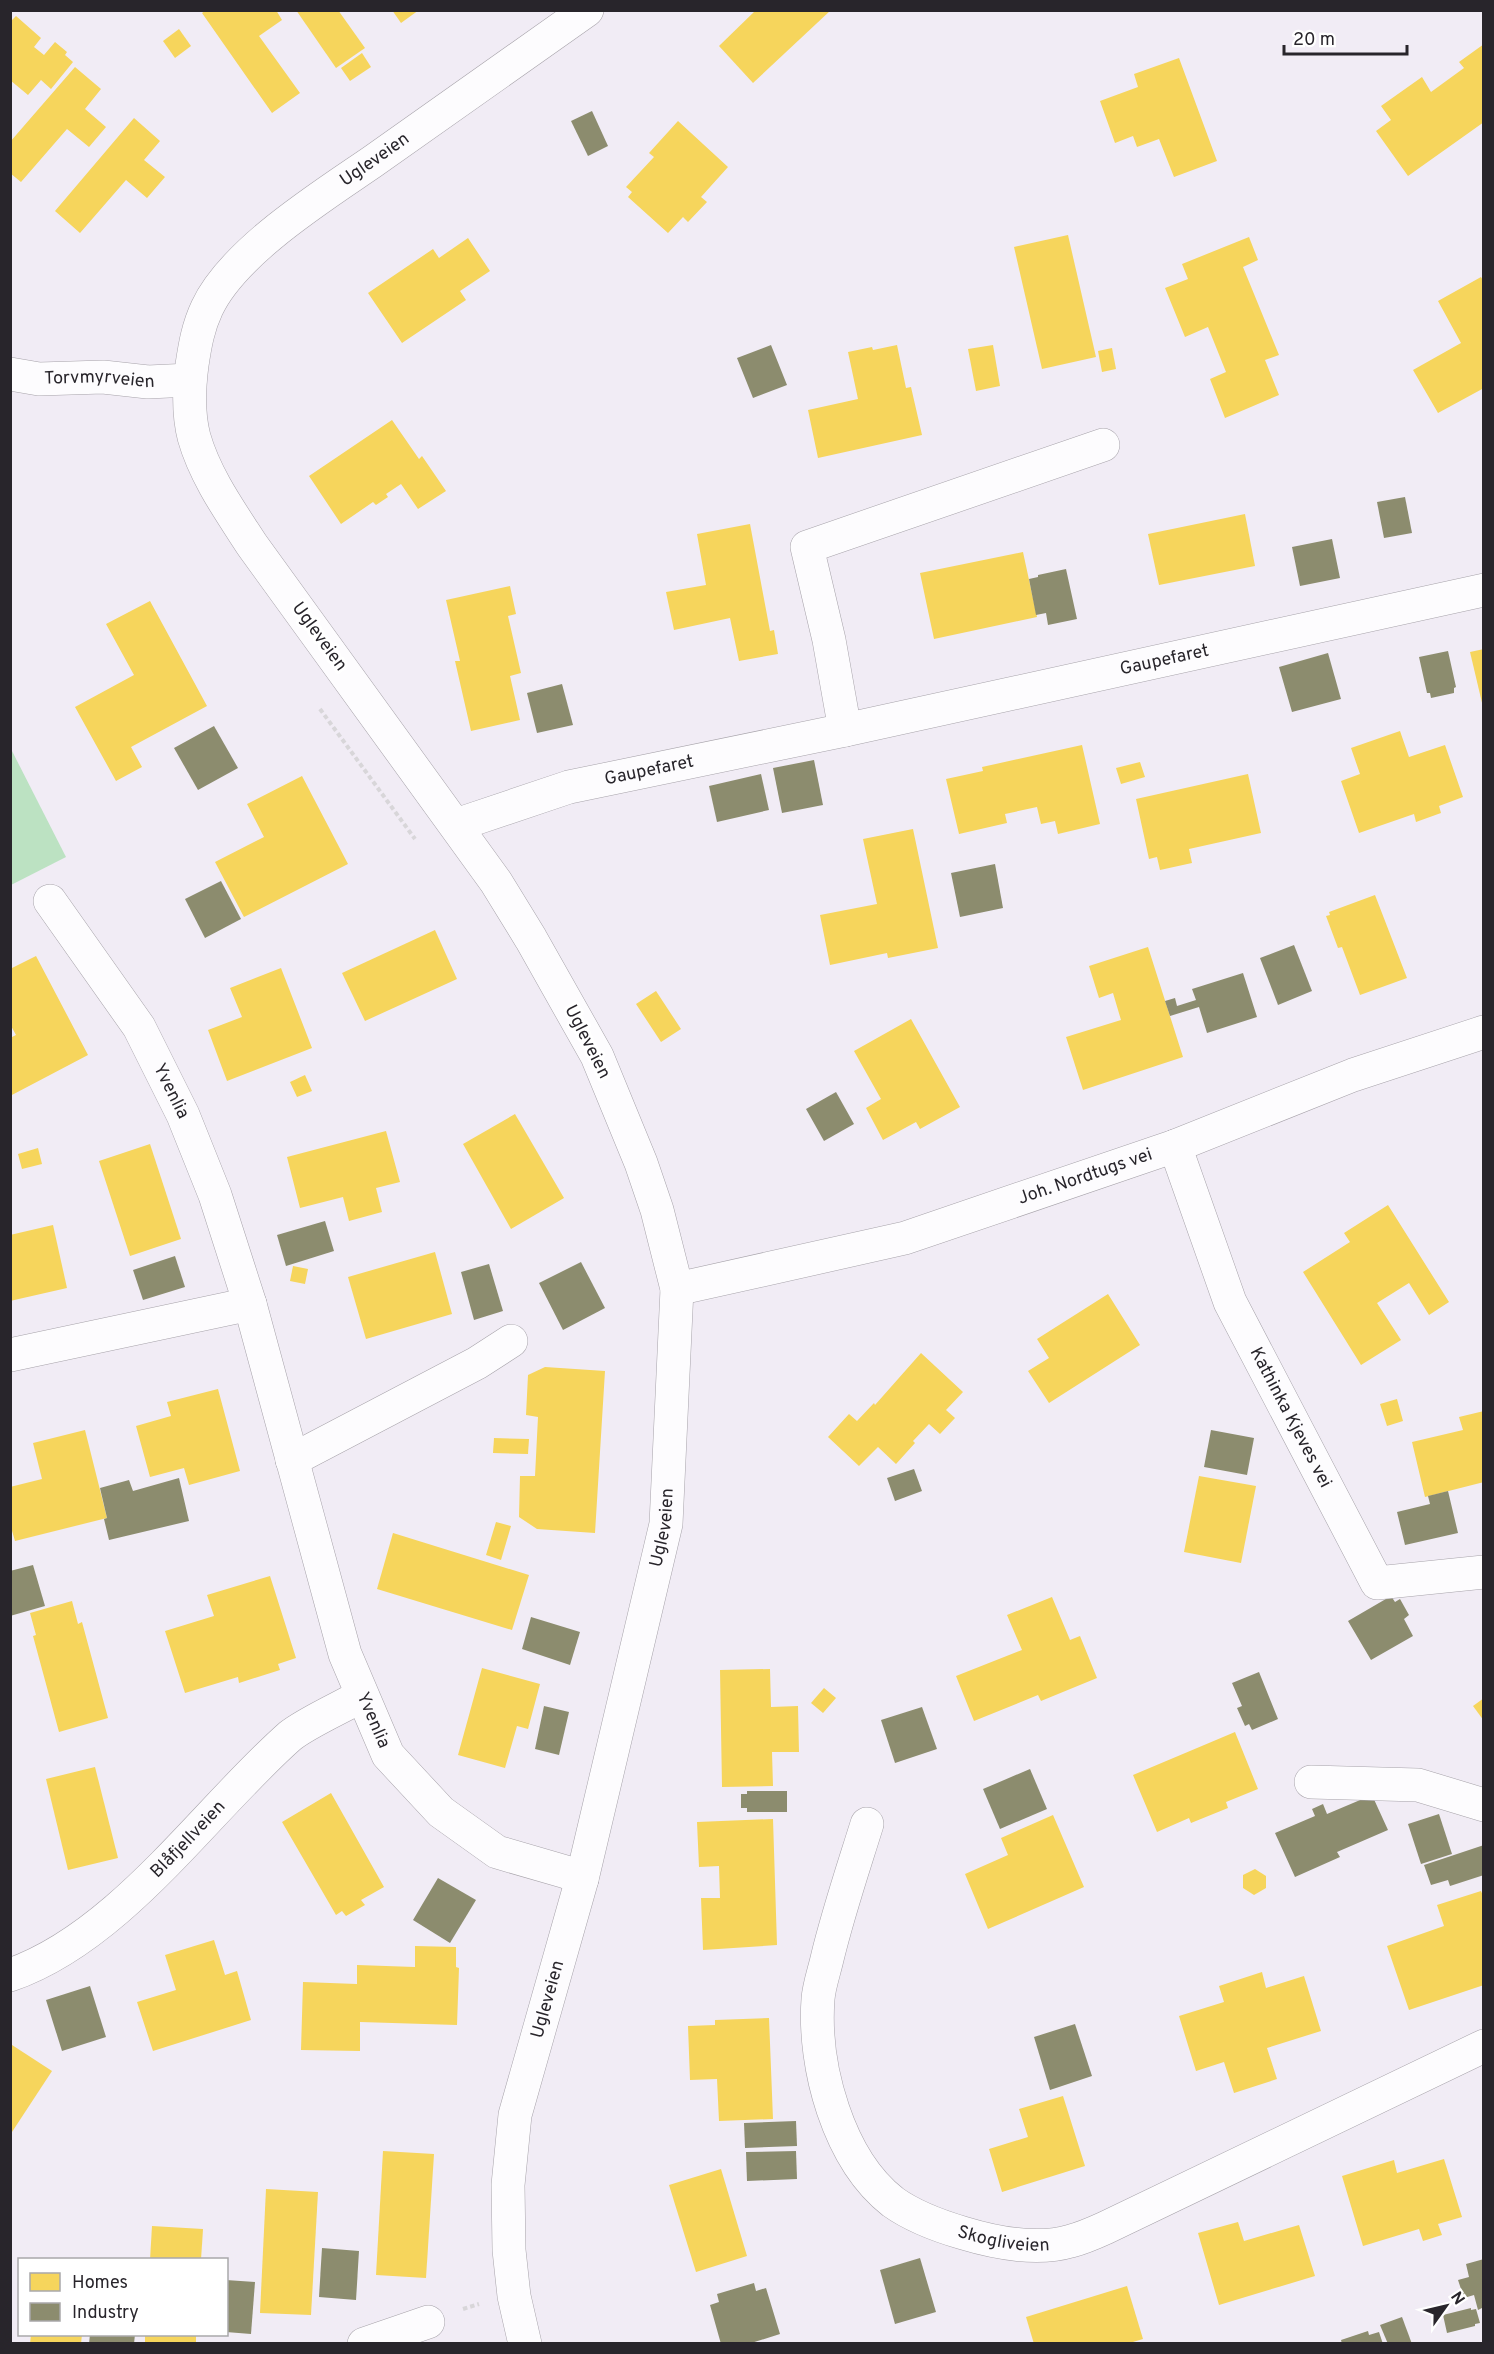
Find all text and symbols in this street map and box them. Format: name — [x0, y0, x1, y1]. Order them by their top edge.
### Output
scale bar — [1284, 18, 1407, 56]
text: 20 m — [1293, 29, 1335, 52]
street label: Ugleveien — [335, 127, 414, 192]
street label: Torvmyrveien — [44, 365, 155, 394]
street label: Ugleveien — [286, 598, 352, 676]
street label: Gaupefaret — [1118, 639, 1211, 681]
street label: Gaupefaret — [602, 750, 696, 791]
street label: Ugleveien — [559, 1001, 615, 1083]
street label: Yvenlia — [148, 1060, 195, 1123]
street label: Joh. Nordtugs vei — [1015, 1143, 1155, 1210]
street label: Kathinka Kjeves vei — [1244, 1343, 1337, 1492]
street label: Ugleveien — [645, 1487, 679, 1569]
street label: Yvenlia — [351, 1689, 395, 1752]
street label: Blåfjellveien — [146, 1796, 231, 1883]
street label: Ugleveien — [526, 1958, 570, 2041]
street label: Skogliveien — [955, 2220, 1050, 2257]
legend — [18, 2258, 228, 2336]
text: Homes — [72, 2272, 128, 2295]
north arrow — [1416, 2276, 1476, 2336]
text: N — [1445, 2288, 1468, 2309]
text: Industry — [72, 2302, 139, 2325]

